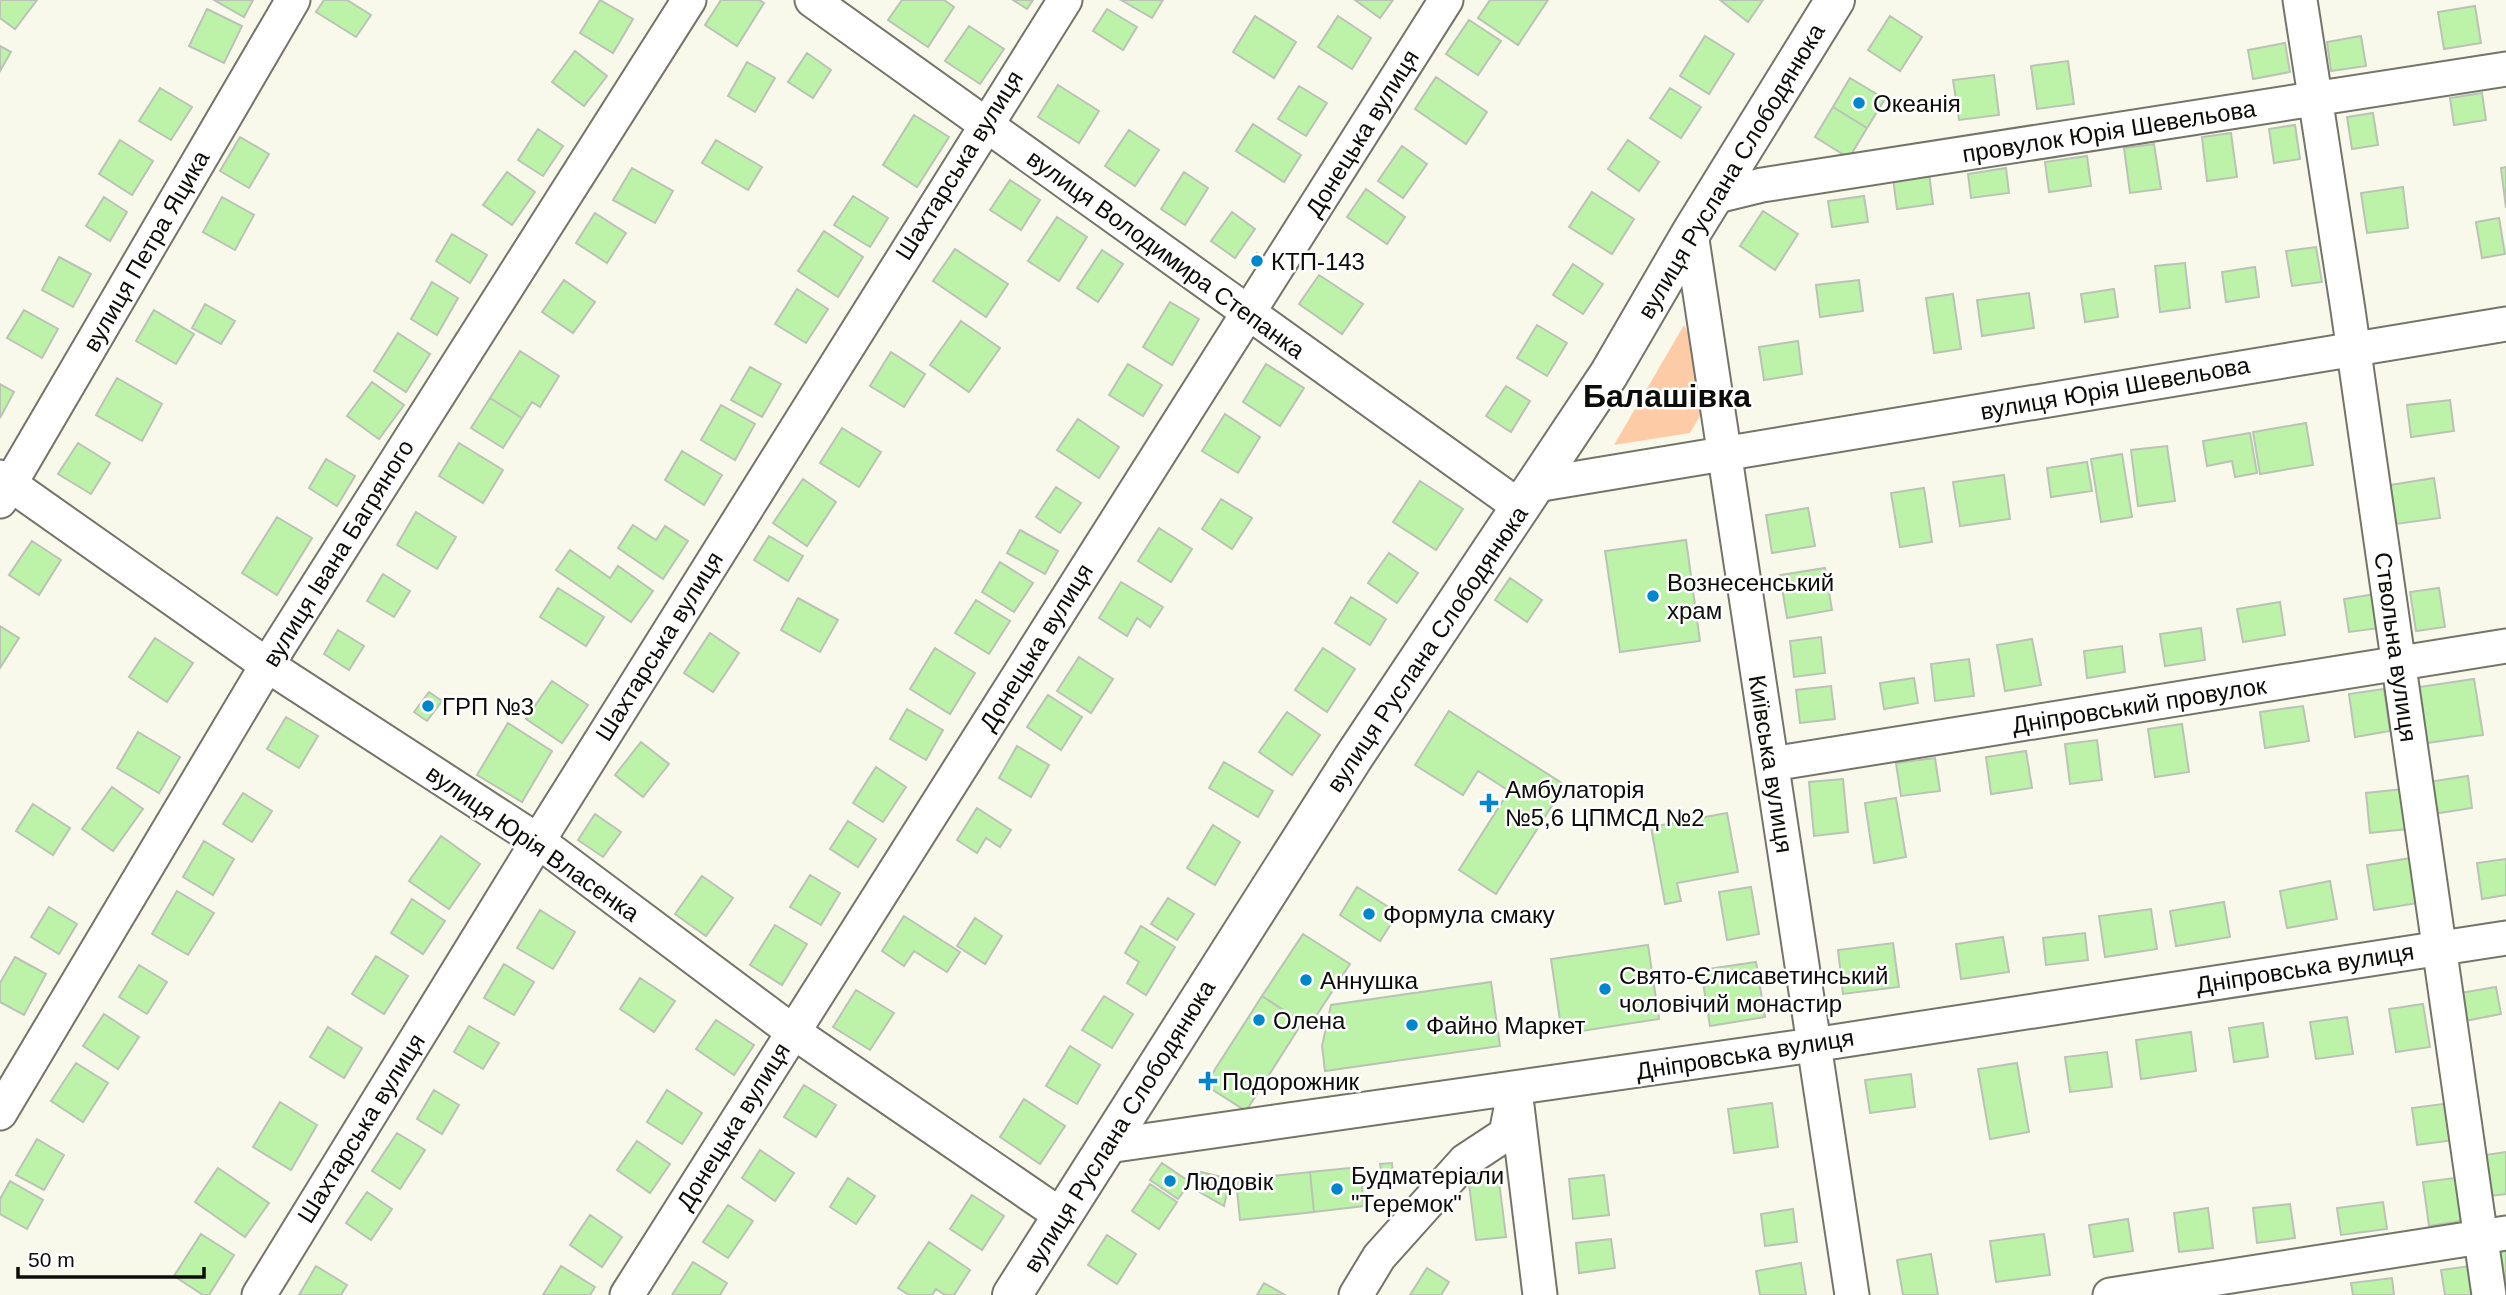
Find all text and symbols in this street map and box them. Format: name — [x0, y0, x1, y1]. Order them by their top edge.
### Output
street label: вулиця Руслана Слободянюка — [1632, 18, 1830, 323]
street label: Донецька вулиця — [1300, 45, 1424, 221]
street label: Шахтарська вулиця — [890, 65, 1028, 265]
place label: Океанія — [1873, 90, 1961, 117]
street label: провулок Юрія Шевельова — [1960, 94, 2258, 168]
marker: Океанія — [1851, 95, 1867, 111]
street label: вулиця Володимира Степанка — [1022, 144, 1311, 364]
street label: вулиця Петра Яцика — [77, 145, 215, 356]
place label: КТП-143 — [1271, 248, 1365, 275]
marker: КТП-143 — [1249, 253, 1265, 269]
street label: вулиця Юрія Шевельова — [1978, 351, 2252, 425]
district label: Балашівка — [1583, 378, 1751, 414]
street label: вулиця Івана Багряного — [257, 435, 419, 671]
street label: вулиця Руслана Слободянюка — [1321, 500, 1533, 797]
street label: Шахтарська вулиця — [590, 546, 728, 746]
street label: Ствольна вулиця — [2369, 550, 2423, 744]
street label: Донецька вулиця — [974, 559, 1098, 735]
place label: Вознесенський храм — [1667, 569, 1834, 624]
marker: Вознесенський храм — [1645, 588, 1661, 604]
street label: Дніпровський провулок — [2010, 671, 2269, 738]
street label: Київська вулиця — [1744, 673, 1798, 855]
place label: ГРП №3 — [442, 693, 534, 720]
marker: ГРП №3 — [420, 698, 436, 714]
street label: вулиця Юрія Власенка — [421, 759, 645, 927]
place label: Амбулаторія №5,6 ЦПМСД №2 — [1505, 776, 1705, 831]
marker: Амбулаторія №5,6 ЦПМСД №2 — [1479, 793, 1499, 813]
place label: Формула смаку — [1383, 901, 1555, 928]
marker: Формула смаку — [1361, 906, 1377, 922]
street label: Дніпровська вулиця — [2194, 937, 2416, 999]
place label: Свято-Єлисаветинський чоловічий монастир — [1619, 962, 1888, 1017]
place label: Аннушка — [1320, 967, 1419, 994]
marker: Аннушка — [1298, 972, 1314, 988]
street label: вулиця Руслана Слободянюка — [1018, 975, 1221, 1277]
marker: Свято-Єлисаветинський чоловічий монастир — [1597, 981, 1613, 997]
place label: Олена — [1273, 1007, 1346, 1034]
marker: Олена — [1251, 1012, 1267, 1028]
place label: Файно Маркет — [1426, 1012, 1586, 1039]
marker: Файно Маркет — [1404, 1017, 1420, 1033]
street label: Дніпровська вулиця — [1634, 1023, 1856, 1085]
street label: Шахтарська вулиця — [292, 1028, 430, 1228]
street label: Донецька вулиця — [671, 1038, 795, 1214]
place label: Подорожник — [1222, 1068, 1360, 1095]
marker: Подорожник — [1200, 1073, 1216, 1089]
place label: Будматеріали "Теремок" — [1351, 1162, 1504, 1217]
place label: Людовік — [1184, 1168, 1274, 1195]
marker: Людовік — [1162, 1173, 1178, 1189]
marker: Будматеріали "Теремок" — [1329, 1181, 1345, 1197]
scale bar — [18, 1236, 203, 1280]
text: 50 m — [28, 1248, 75, 1271]

